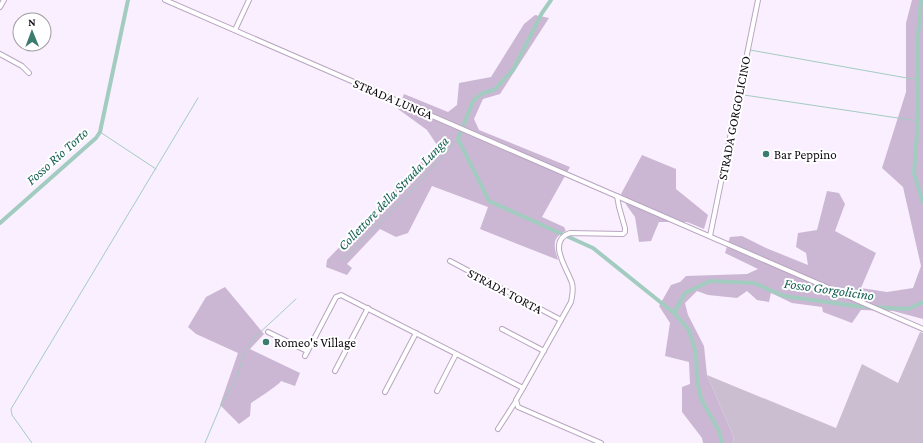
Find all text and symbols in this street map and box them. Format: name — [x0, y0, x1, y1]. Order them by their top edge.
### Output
north arrow — [12, 12, 52, 52]
text: N — [28, 16, 36, 28]
street label: STRADA GORGOLICINO — [715, 54, 753, 181]
street label: STRADA LUNGA — [351, 76, 436, 123]
water label: Fosso Rio Torto — [23, 124, 91, 188]
water label: Collettore della Strada Lunga — [334, 132, 452, 253]
place label: Bar Peppino — [774, 147, 837, 162]
marker: Bar Peppino — [761, 149, 771, 159]
street label: STRADA TORTA — [465, 265, 545, 317]
water label: Fosso Gorgolicino — [783, 275, 875, 303]
place label: Romeo's Village — [274, 335, 356, 350]
marker: Romeo's Village — [261, 337, 271, 347]

